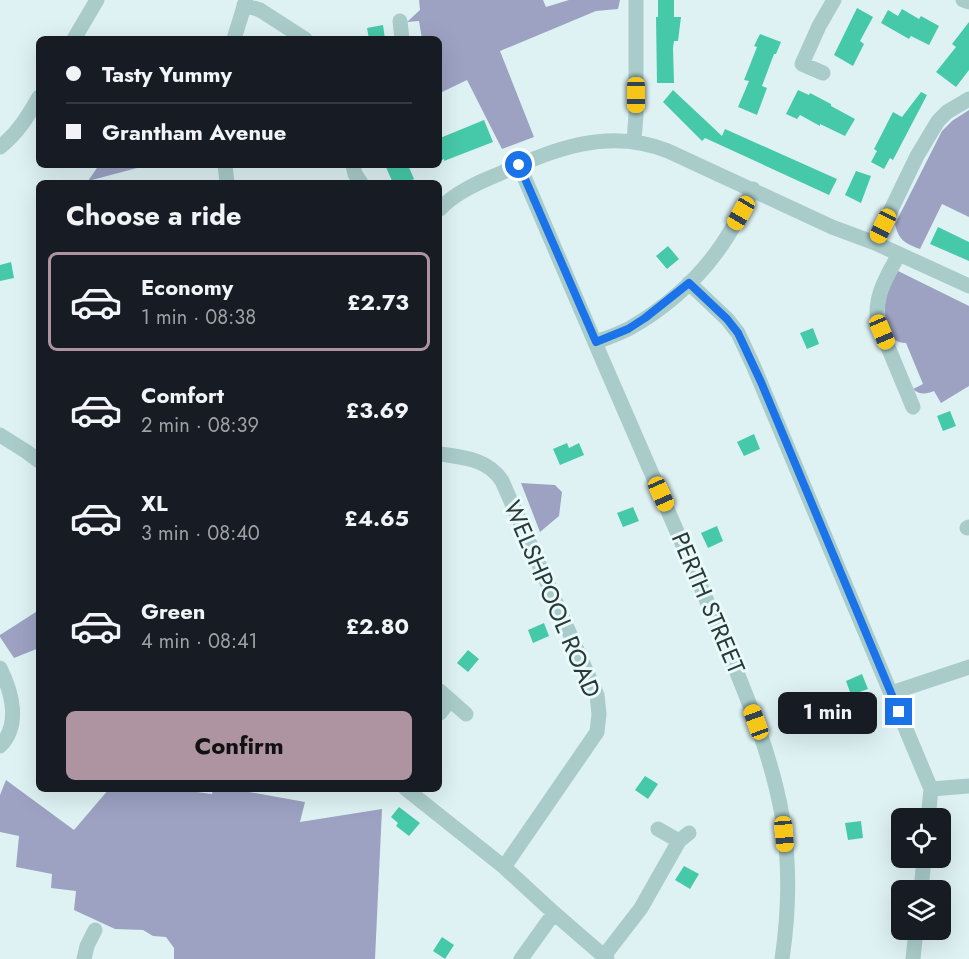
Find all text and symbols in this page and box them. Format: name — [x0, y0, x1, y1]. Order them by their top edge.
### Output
text: Tasty Yummy — [102, 58, 232, 90]
car — [627, 77, 645, 113]
text: Grantham Avenue — [102, 116, 286, 148]
route start — [505, 151, 532, 178]
car — [724, 193, 758, 233]
text: Choose a ride — [66, 196, 241, 235]
car — [867, 206, 899, 246]
text: Economy — [141, 271, 233, 303]
icon: car — [69, 275, 123, 329]
text: £2.73 — [347, 286, 409, 318]
text: 1 min · 08:38 — [141, 303, 256, 332]
car — [867, 312, 897, 352]
text: Comfort — [141, 379, 224, 411]
icon: car — [69, 383, 123, 437]
text: £3.69 — [346, 394, 409, 426]
text: 2 min · 08:39 — [141, 411, 259, 440]
car — [645, 474, 677, 514]
text: XL — [141, 487, 168, 519]
icon: car — [69, 491, 123, 545]
street label: WELSHPOOL ROAD — [495, 495, 610, 703]
text: £4.65 — [344, 502, 409, 534]
text: 3 min · 08:40 — [141, 519, 260, 548]
street label: PERTH STREET — [663, 527, 754, 679]
text: Green — [141, 595, 205, 627]
icon: car — [69, 599, 123, 653]
text: £2.80 — [346, 610, 409, 642]
text: 4 min · 08:41 — [141, 627, 258, 656]
callout: 1 min — [779, 691, 878, 733]
text: 1 min — [803, 698, 852, 727]
route end — [885, 698, 912, 725]
car — [741, 702, 771, 742]
button: Confirm — [66, 711, 412, 780]
map controls — [891, 808, 951, 940]
button: locate — [891, 808, 951, 868]
car — [773, 815, 795, 853]
button: layers — [891, 880, 951, 940]

